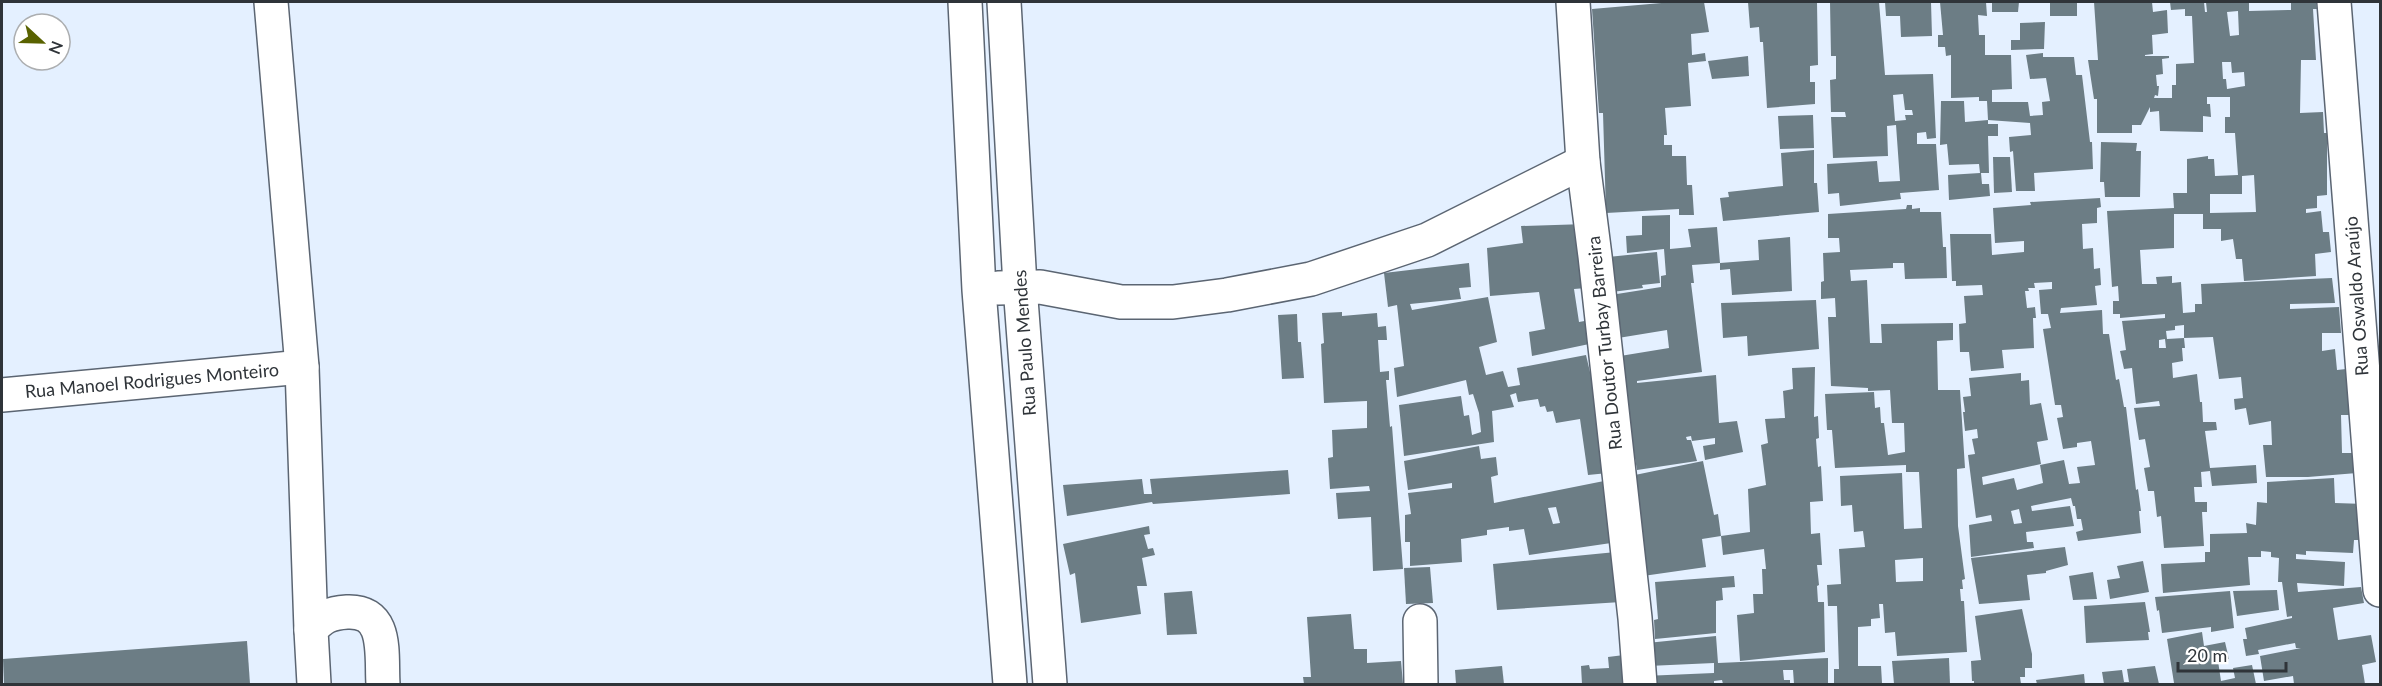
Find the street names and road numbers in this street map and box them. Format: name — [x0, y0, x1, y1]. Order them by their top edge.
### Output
street label: Rua Oswaldo Araújo — [2339, 215, 2373, 377]
street label: Rua Doutor Turbay Barreira — [1582, 235, 1626, 451]
street label: Rua Paulo Mendes — [1008, 269, 1040, 417]
street label: Rua Manoel Rodrigues Monteiro — [24, 358, 280, 402]

